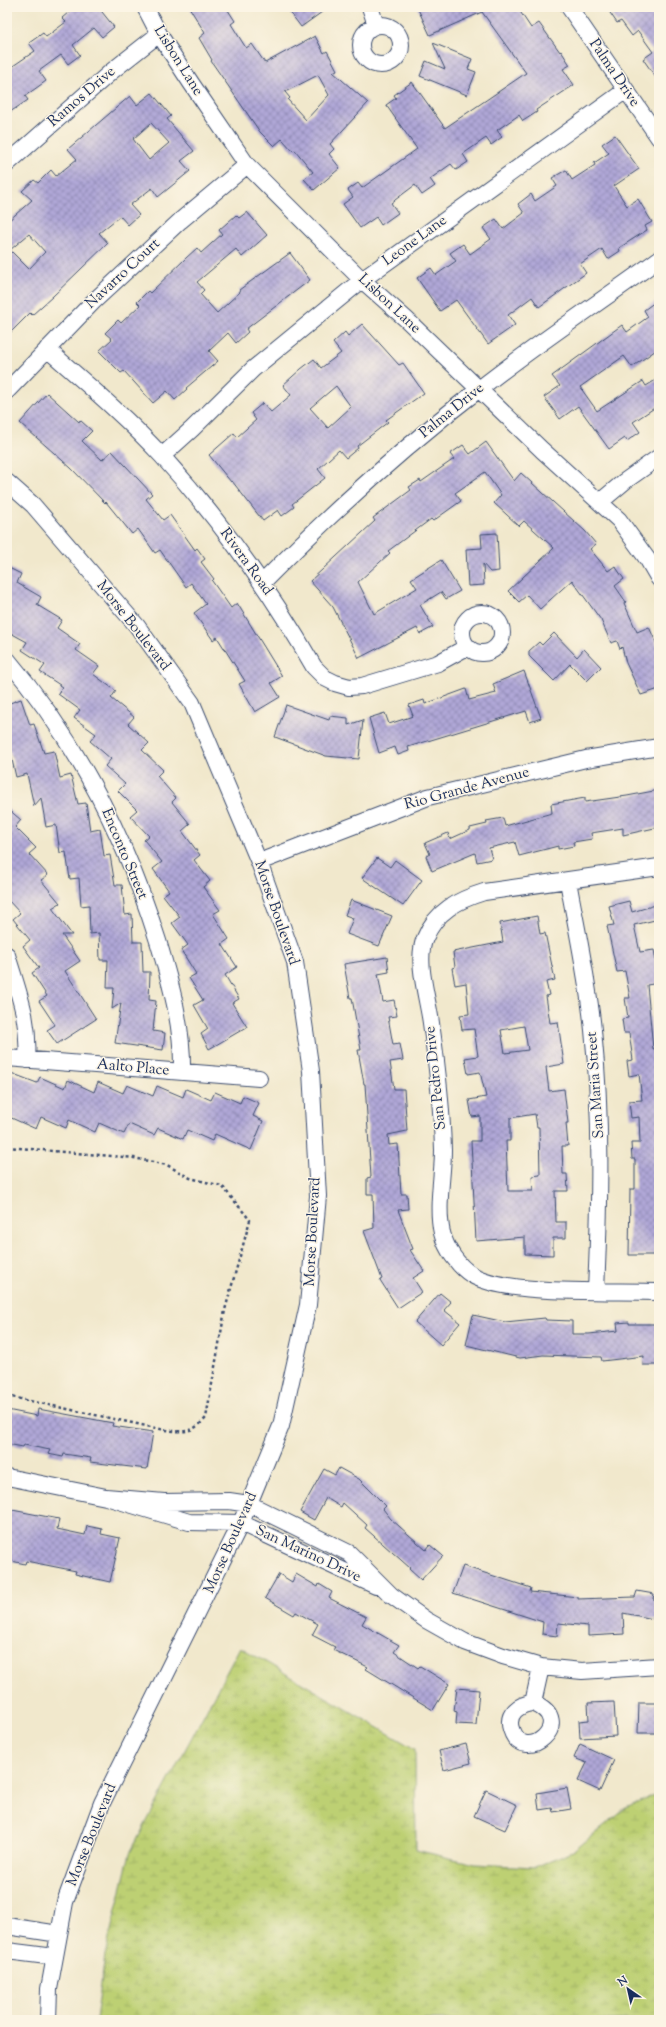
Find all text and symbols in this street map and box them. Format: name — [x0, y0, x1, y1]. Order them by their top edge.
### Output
street label: Lisbon Lane — [148, 22, 208, 100]
street label: Palma Drive — [583, 35, 645, 111]
street label: Ramos Drive — [44, 62, 120, 132]
street label: Leone Lane — [379, 211, 451, 271]
street label: Navarro Court — [81, 234, 165, 314]
street label: Lisbon Lane — [353, 269, 425, 339]
street label: Palma Drive — [415, 378, 489, 444]
street label: Rivera Road — [214, 524, 278, 600]
street label: Morse Boulevard — [91, 577, 175, 676]
street label: Rio Grande Avenue — [402, 762, 532, 816]
street label: Enconto Street — [95, 805, 153, 903]
street label: Morse Boulevard — [248, 858, 304, 969]
street label: San Pedro Drive — [420, 1025, 452, 1131]
street label: San Maria Street — [582, 1031, 610, 1139]
street label: Aalto Place — [96, 1054, 170, 1082]
street label: Morse Boulevard — [300, 1176, 326, 1287]
street label: Morse Boulevard — [199, 1488, 263, 1597]
street label: San Marino Drive — [252, 1520, 364, 1588]
street label: Morse Boulevard — [62, 1780, 122, 1890]
north arrow — [608, 1969, 648, 2009]
text: N — [614, 1972, 631, 1991]

